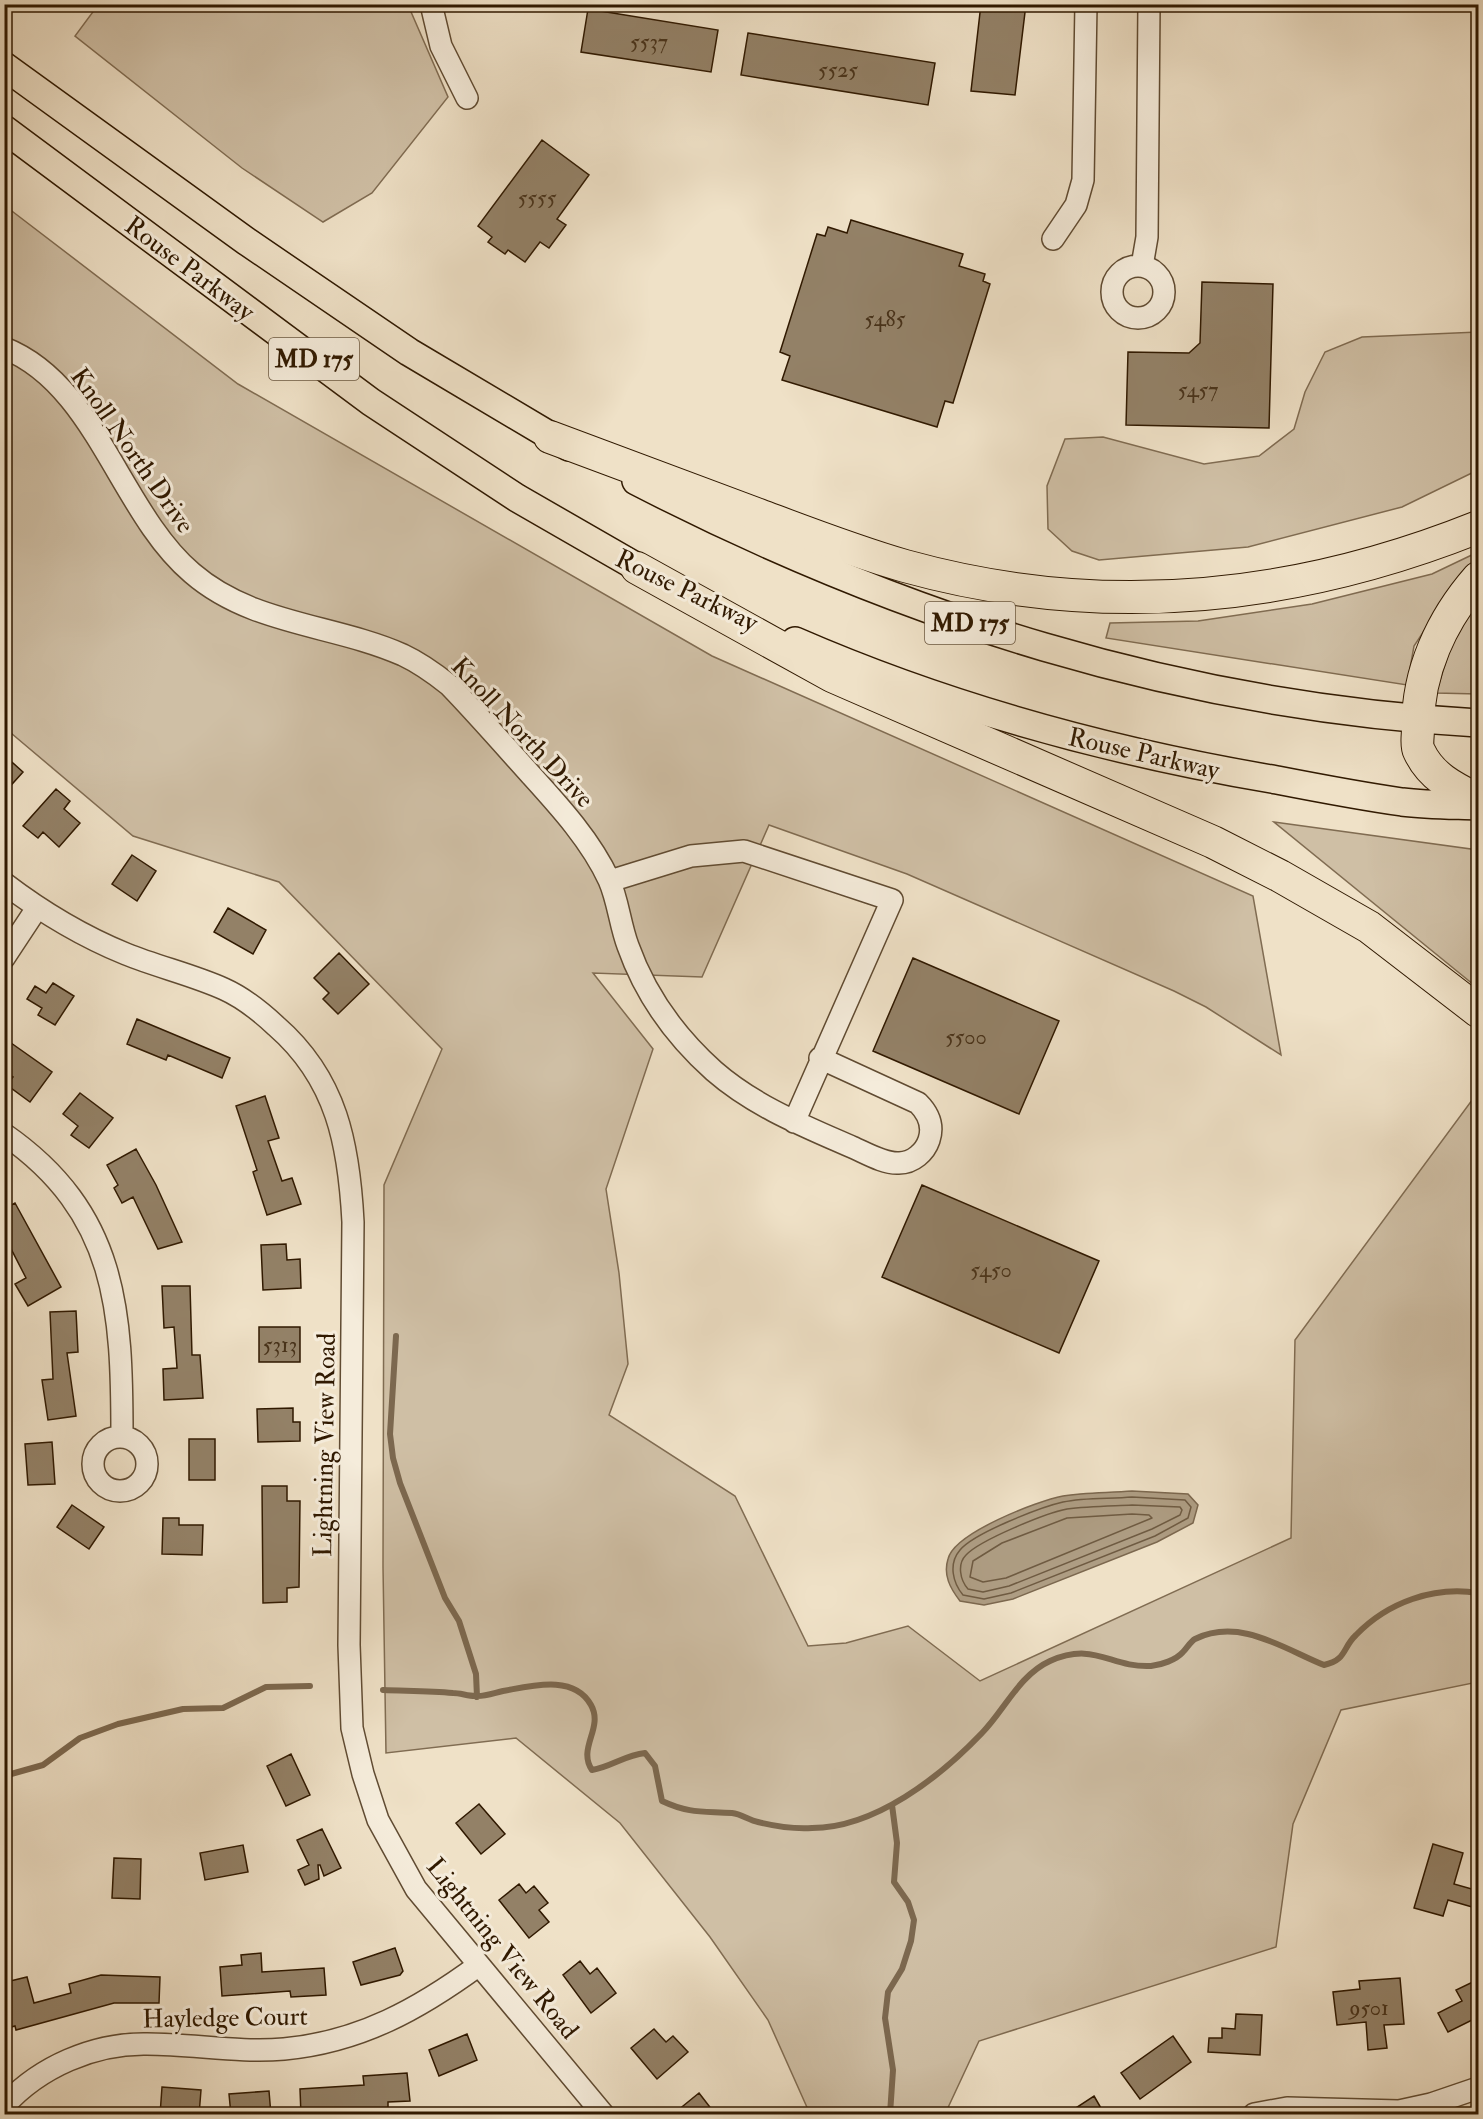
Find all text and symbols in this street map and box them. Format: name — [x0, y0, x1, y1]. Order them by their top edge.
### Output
house number: 5537 — [630, 28, 668, 56]
house number: 5525 — [818, 56, 858, 84]
house number: 5555 — [518, 184, 557, 212]
street label: Rouse Parkway — [118, 210, 261, 328]
house number: 5485 — [865, 305, 906, 333]
road number: MD 175 — [269, 338, 359, 380]
street label: Knoll North Drive — [63, 362, 201, 540]
house number: 5457 — [1178, 376, 1218, 404]
street label: Rouse Parkway — [610, 543, 764, 639]
road number: MD 175 — [925, 602, 1015, 644]
street label: Knoll North Drive — [444, 651, 600, 815]
street label: Rouse Parkway — [1065, 721, 1223, 787]
house number: 5500 — [945, 1023, 987, 1051]
house number: 5450 — [970, 1256, 1012, 1284]
house number: 5313 — [263, 1331, 297, 1359]
street label: Lightning View Road — [307, 1332, 343, 1557]
street label: Lightning View Road — [419, 1851, 585, 2046]
house number: 9501 — [1347, 1994, 1389, 2022]
street label: Hayledge Court — [142, 2001, 308, 2035]

